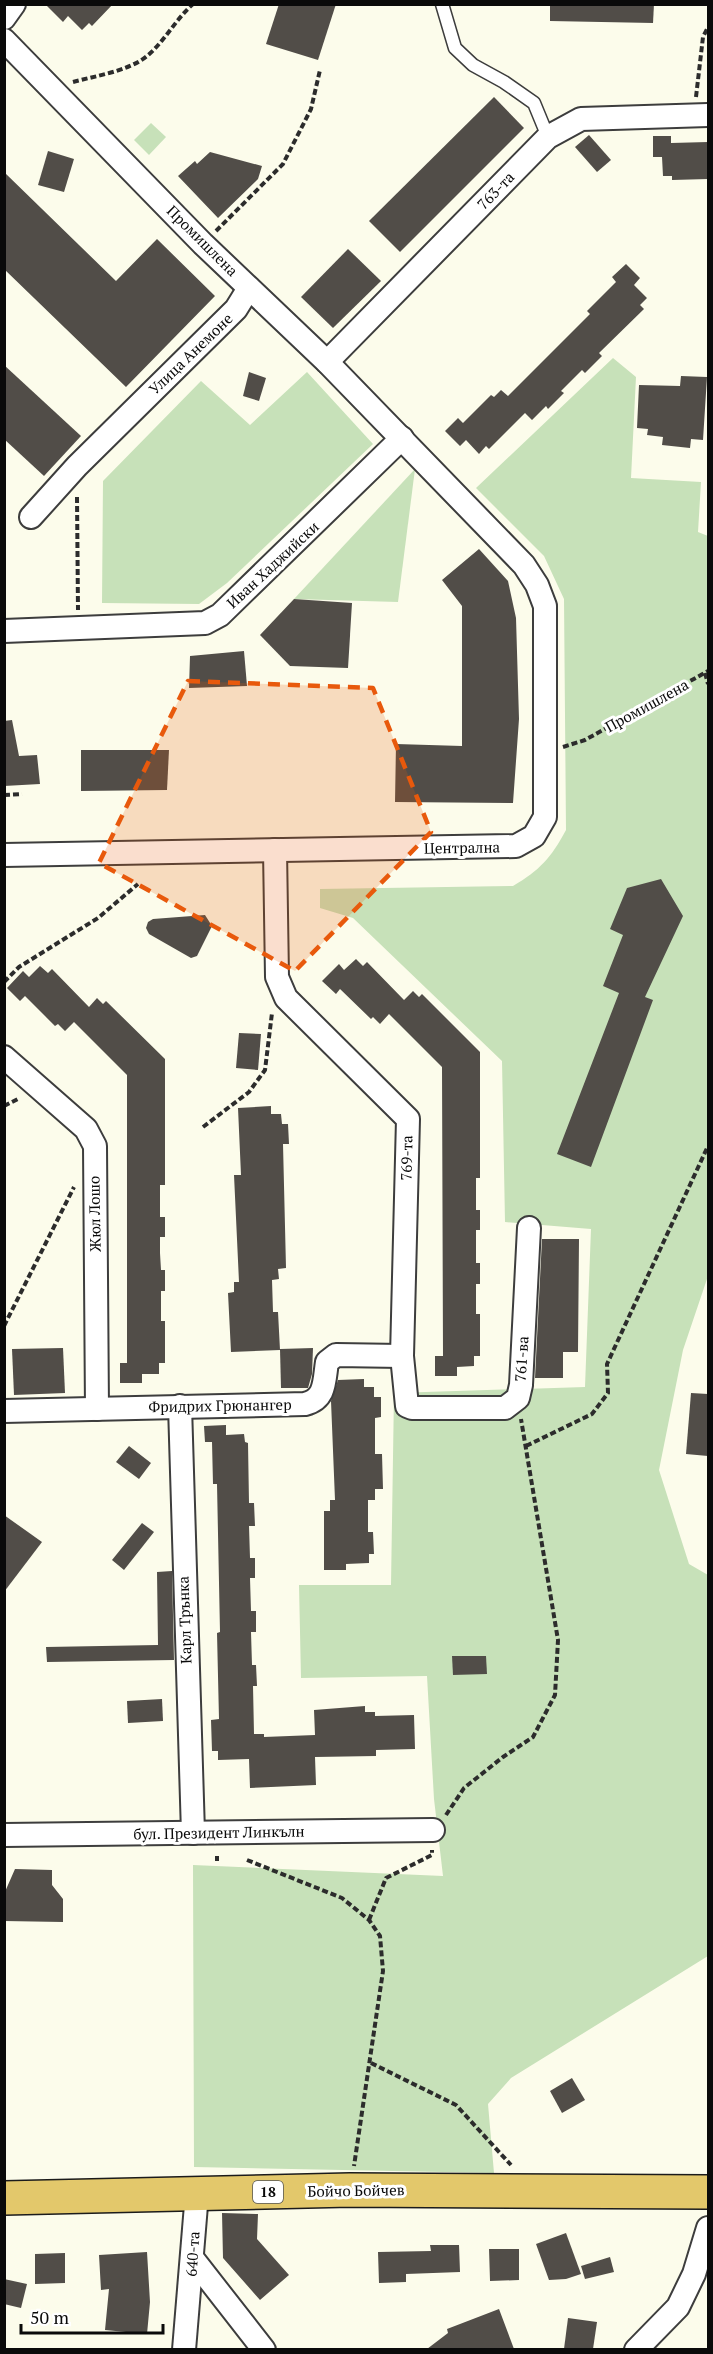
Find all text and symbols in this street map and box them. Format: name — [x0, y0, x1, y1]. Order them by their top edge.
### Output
street label: 763-та — [472, 167, 519, 214]
street label: Промишлена — [163, 200, 243, 280]
street label: Улица Анемоне — [144, 308, 236, 398]
street label: Иван Хаджийски — [222, 516, 323, 612]
street label: Промишлена — [601, 674, 692, 736]
street label: Централна — [424, 836, 501, 858]
street label: 769-та — [396, 1135, 416, 1181]
street label: Жюл Лошо — [83, 1176, 105, 1252]
street label: 761-ва — [509, 1335, 533, 1383]
street label: Фридрих Грюнангер — [148, 1394, 292, 1416]
street label: Карл Трънка — [172, 1575, 196, 1664]
street label: бул. Президент Линкълн — [133, 1821, 305, 1843]
street label: Бойчо Бойчев — [307, 2179, 405, 2201]
road number: 18 — [253, 2181, 283, 2203]
street label: 640-та — [180, 2230, 204, 2277]
scale bar — [21, 2297, 164, 2335]
text: 50 m — [30, 2305, 70, 2329]

